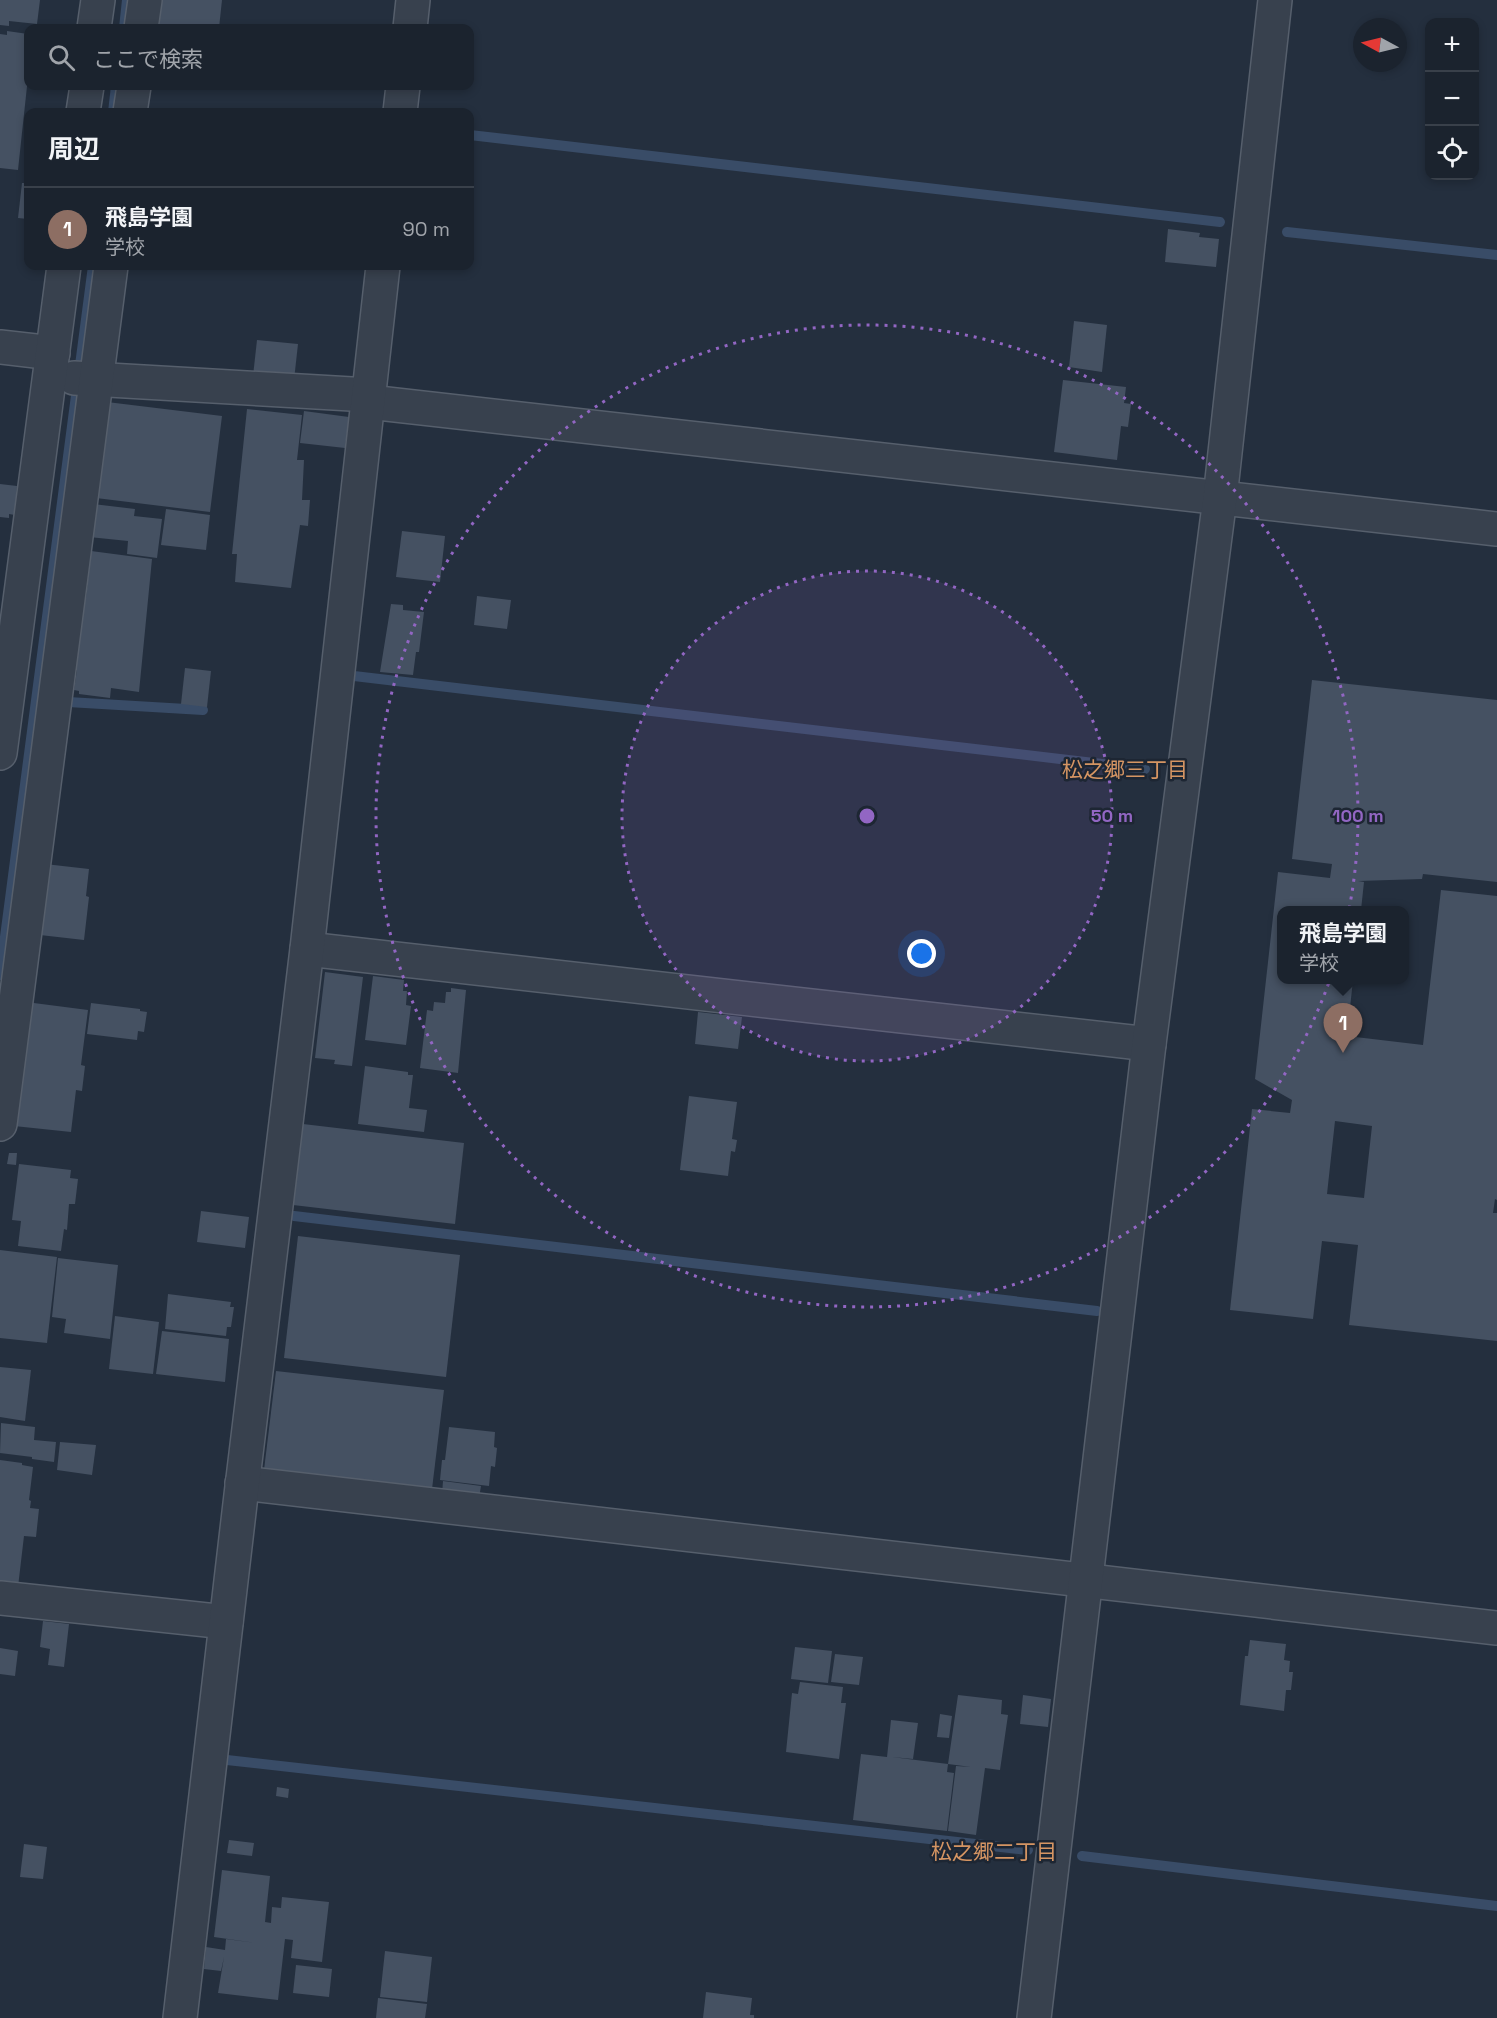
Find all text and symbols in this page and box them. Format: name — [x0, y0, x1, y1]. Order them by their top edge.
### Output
north arrow — [1353, 18, 1407, 72]
map controls — [1425, 18, 1479, 180]
button: + — [1425, 18, 1479, 72]
search box — [24, 24, 474, 90]
icon: search — [45, 41, 78, 74]
text: ここで検索 — [93, 45, 203, 73]
button: − — [1425, 72, 1479, 126]
button: locate — [1425, 126, 1479, 180]
text: 周辺 — [48, 132, 100, 166]
text: 飛島学園 — [105, 203, 193, 231]
text: 1 — [63, 216, 72, 242]
text: 90 m — [403, 216, 450, 242]
text: 学校 — [105, 234, 145, 260]
district label: 松之郷三丁目 — [1062, 756, 1188, 783]
text: 50 m — [1091, 804, 1133, 827]
text: 100 m — [1332, 804, 1384, 827]
centre of rings — [857, 806, 877, 826]
popup — [1277, 906, 1409, 984]
text: 飛島学園 — [1299, 919, 1387, 947]
your location — [907, 939, 936, 968]
text: 学校 — [1299, 950, 1339, 976]
pin: 1 — [1324, 1004, 1362, 1053]
district label: 松之郷二丁目 — [931, 1838, 1057, 1865]

